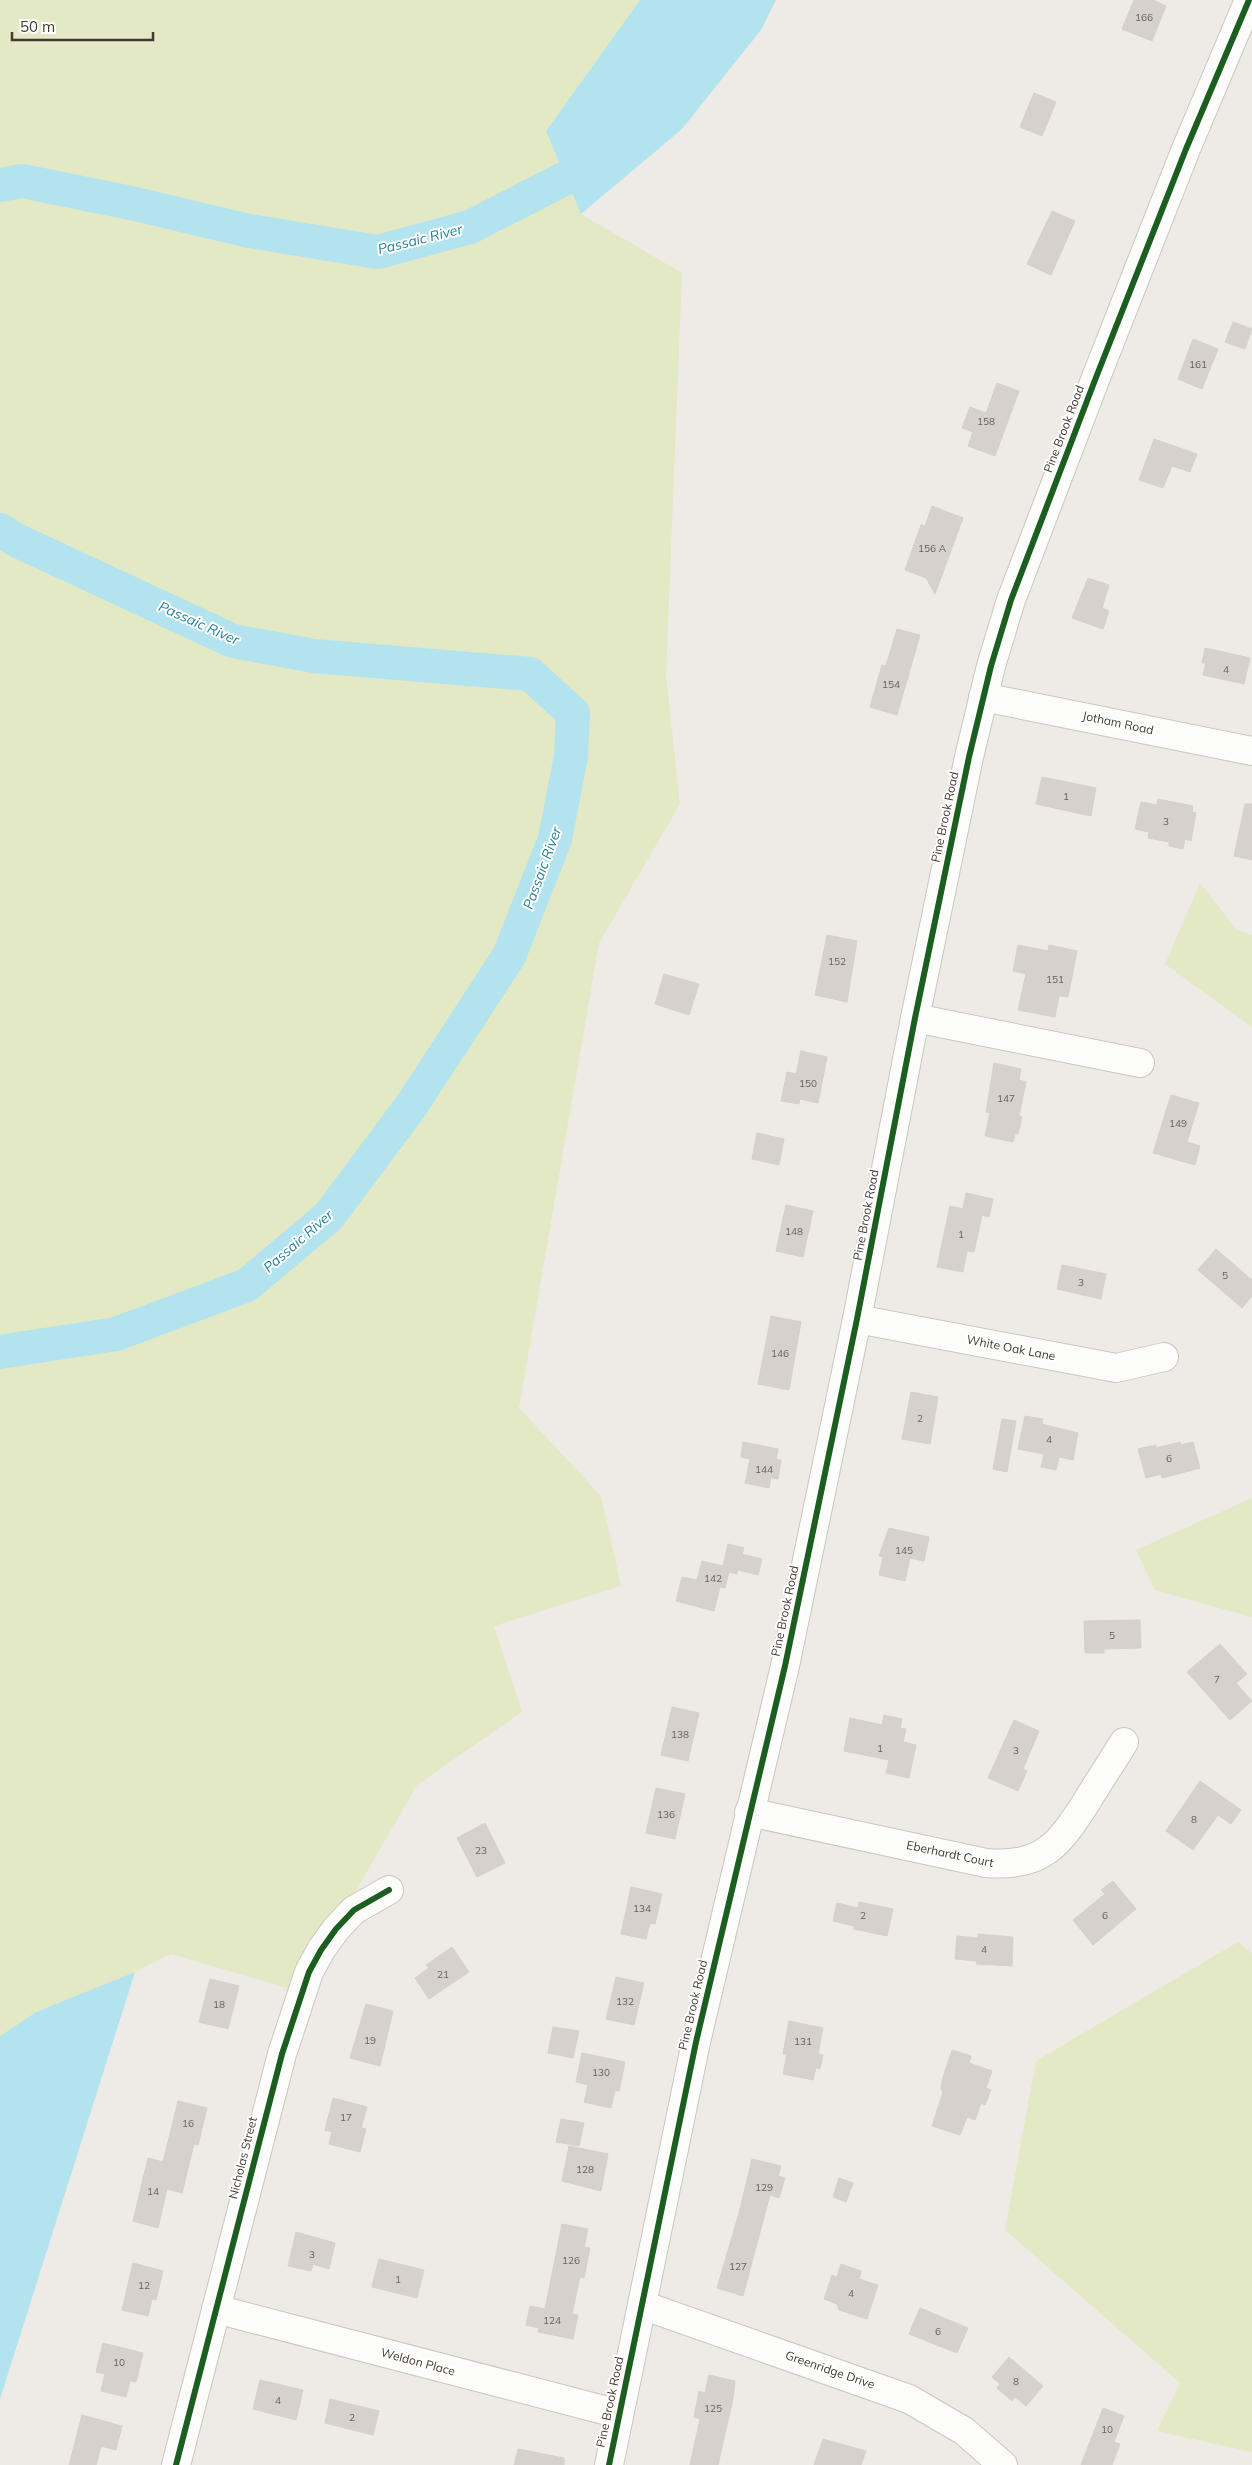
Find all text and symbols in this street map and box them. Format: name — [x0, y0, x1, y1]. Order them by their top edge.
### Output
scale bar — [12, 10, 154, 42]
house number: 166 — [1135, 11, 1153, 24]
text: 50 m — [20, 17, 55, 36]
water label: Passaic River — [376, 220, 465, 258]
house number: 161 — [1189, 358, 1207, 371]
street label: Pine Brook Road — [1040, 383, 1087, 475]
house number: 158 — [977, 415, 995, 428]
house number: 156 A — [918, 542, 947, 555]
water label: Passaic River — [156, 597, 243, 649]
house number: 4 — [1223, 663, 1229, 676]
house number: 154 — [882, 678, 900, 691]
street label: Jotham Road — [1081, 708, 1155, 737]
street label: Pine Brook Road — [928, 770, 961, 864]
house number: 1 — [1063, 790, 1069, 803]
house number: 3 — [1163, 815, 1169, 828]
water label: Passaic River — [519, 823, 566, 912]
house number: 152 — [828, 955, 846, 968]
house number: 151 — [1046, 973, 1064, 986]
house number: 150 — [799, 1077, 817, 1090]
house number: 147 — [997, 1092, 1015, 1105]
house number: 149 — [1169, 1117, 1187, 1130]
street label: Pine Brook Road — [849, 1168, 882, 1262]
water label: Passaic River — [259, 1205, 337, 1276]
house number: 148 — [785, 1225, 803, 1238]
house number: 1 — [958, 1228, 964, 1241]
house number: 5 — [1222, 1269, 1228, 1282]
house number: 3 — [1078, 1276, 1084, 1289]
street label: White Oak Lane — [965, 1332, 1057, 1363]
house number: 146 — [771, 1347, 789, 1360]
house number: 2 — [917, 1412, 923, 1425]
house number: 4 — [1046, 1433, 1052, 1446]
house number: 6 — [1166, 1452, 1172, 1465]
house number: 144 — [755, 1463, 773, 1476]
house number: 145 — [895, 1544, 913, 1557]
street label: Pine Brook Road — [768, 1564, 801, 1658]
house number: 142 — [704, 1572, 722, 1585]
house number: 5 — [1109, 1629, 1115, 1642]
house number: 7 — [1214, 1673, 1220, 1686]
house number: 138 — [671, 1728, 689, 1741]
house number: 1 — [877, 1742, 883, 1755]
house number: 3 — [1013, 1744, 1019, 1757]
house number: 136 — [657, 1808, 675, 1821]
house number: 8 — [1191, 1813, 1197, 1826]
street label: Eberhardt Court — [905, 1837, 995, 1870]
house number: 23 — [475, 1844, 487, 1857]
house number: 134 — [633, 1902, 651, 1915]
house number: 2 — [860, 1909, 866, 1922]
house number: 6 — [1102, 1909, 1108, 1922]
house number: 4 — [981, 1943, 987, 1956]
street label: Pine Brook Road — [675, 1958, 710, 2052]
house number: 21 — [437, 1968, 449, 1981]
house number: 132 — [616, 1995, 634, 2008]
house number: 18 — [213, 1998, 225, 2011]
house number: 19 — [364, 2034, 376, 2047]
house number: 131 — [794, 2035, 812, 2048]
house number: 130 — [592, 2066, 610, 2079]
house number: 17 — [340, 2111, 352, 2124]
street label: Nicholas Street — [225, 2115, 260, 2200]
house number: 16 — [182, 2117, 194, 2130]
house number: 128 — [576, 2163, 594, 2176]
house number: 129 — [755, 2181, 773, 2194]
house number: 14 — [147, 2185, 159, 2198]
house number: 3 — [309, 2248, 315, 2261]
house number: 126 — [562, 2254, 580, 2267]
house number: 127 — [729, 2260, 747, 2273]
house number: 1 — [395, 2273, 401, 2286]
house number: 12 — [138, 2279, 150, 2292]
house number: 4 — [848, 2287, 854, 2300]
house number: 124 — [543, 2314, 561, 2327]
house number: 6 — [935, 2325, 941, 2338]
street label: Weldon Place — [379, 2344, 457, 2379]
street label: Greenridge Drive — [784, 2347, 877, 2392]
street label: Pine Brook Road — [593, 2355, 626, 2449]
house number: 10 — [113, 2356, 125, 2369]
house number: 8 — [1013, 2375, 1019, 2388]
house number: 4 — [275, 2394, 281, 2407]
house number: 125 — [704, 2402, 722, 2415]
house number: 2 — [349, 2411, 355, 2424]
house number: 10 — [1101, 2423, 1113, 2436]

